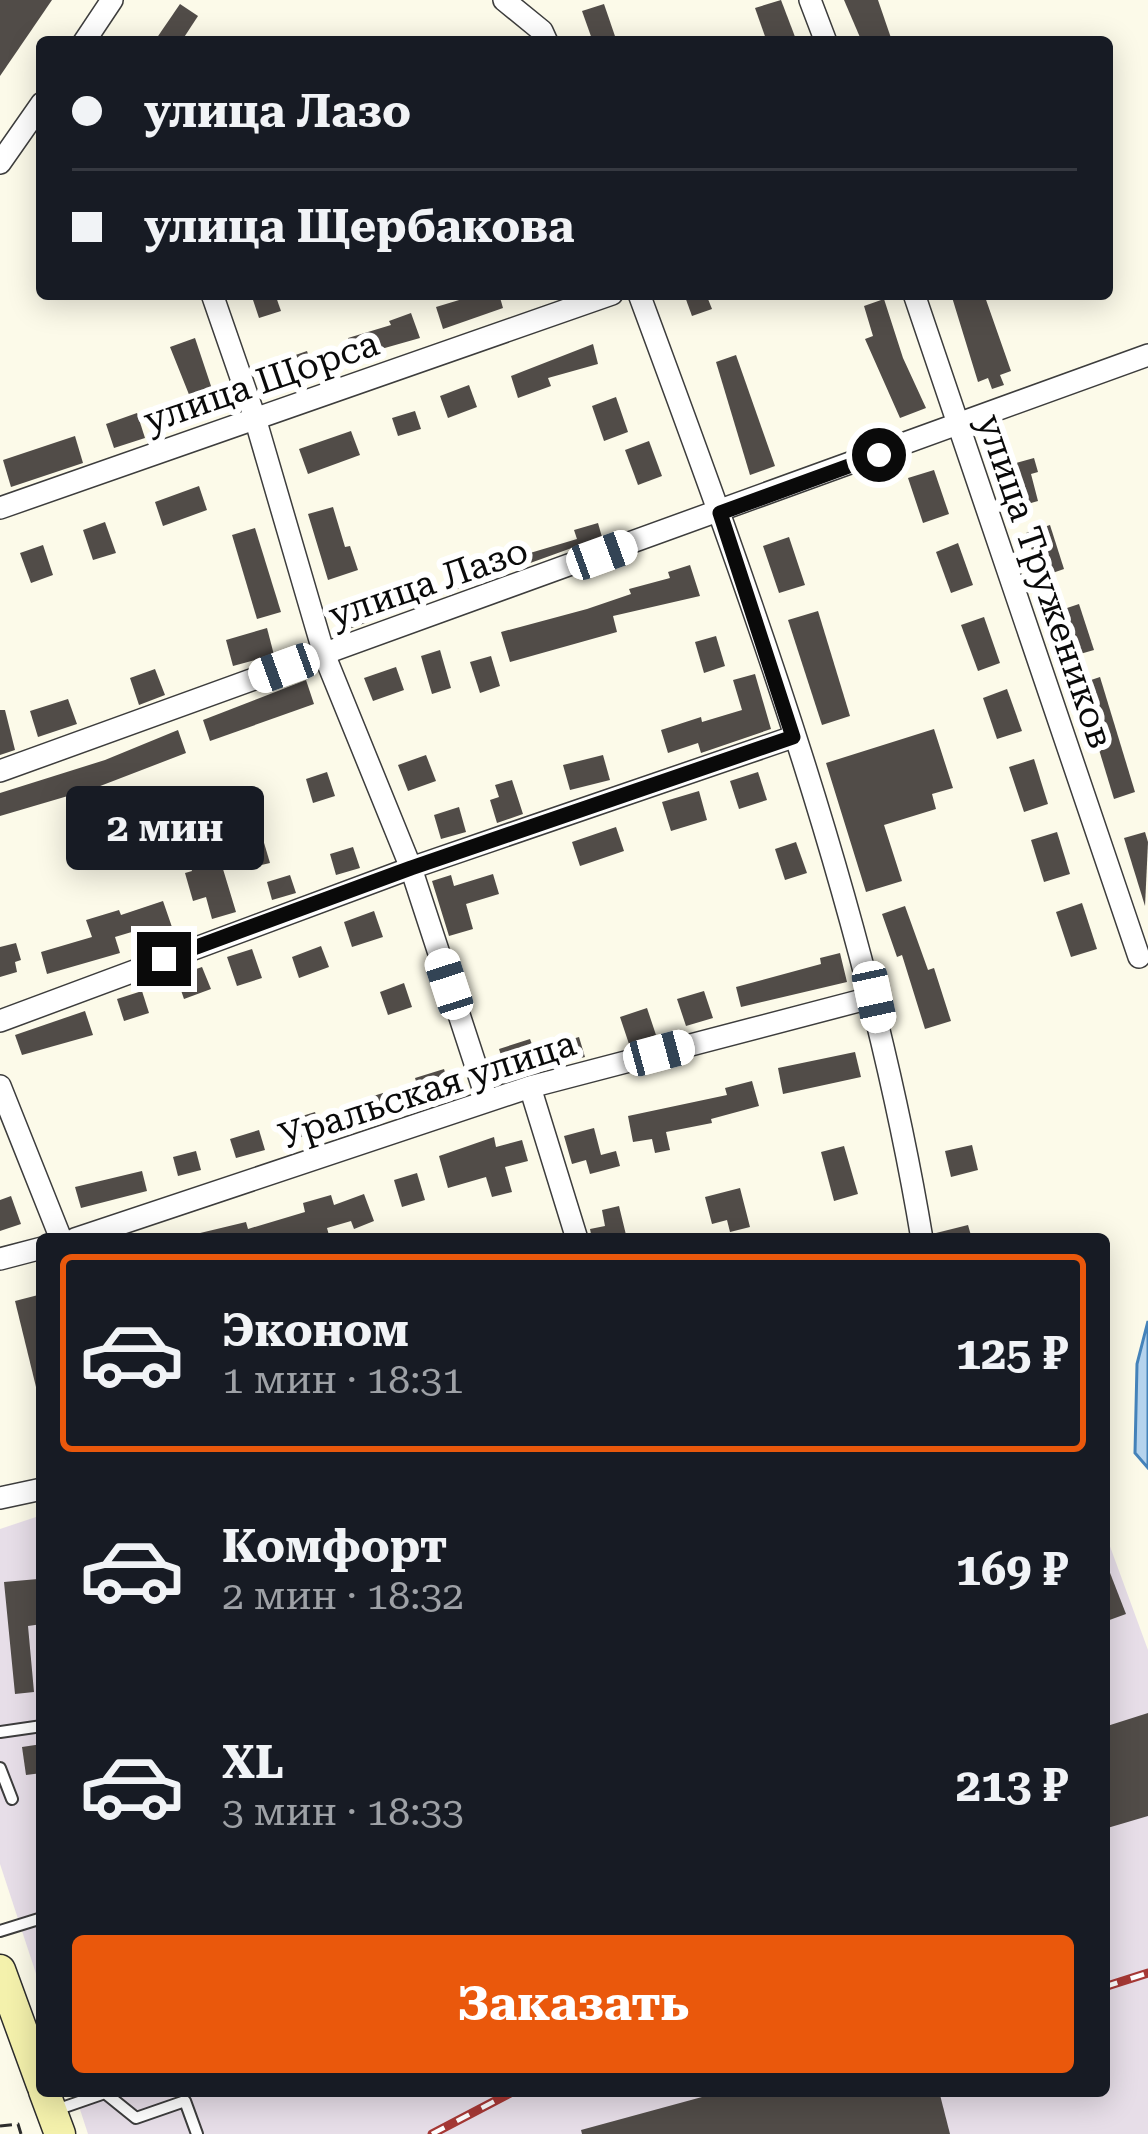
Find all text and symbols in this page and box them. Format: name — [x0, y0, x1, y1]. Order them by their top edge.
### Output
text: улица Лазо — [144, 85, 411, 138]
text: улица Щербакова — [144, 200, 574, 253]
street label: улица Щорса — [139, 322, 385, 442]
street label: улица Тружеников — [968, 409, 1122, 754]
route start — [852, 428, 906, 482]
car — [562, 526, 642, 584]
street label: улица Лазо — [323, 529, 533, 637]
car — [244, 639, 324, 697]
callout: 2 мин — [65, 785, 263, 869]
text: 2 мин — [107, 805, 223, 851]
route end — [137, 932, 191, 986]
car — [421, 944, 477, 1024]
car — [849, 958, 899, 1036]
street label: Уральская улица — [274, 1022, 581, 1158]
car — [620, 1026, 698, 1080]
icon: car — [78, 1299, 186, 1407]
text: Эконом — [222, 1304, 409, 1357]
text: 125 ₽ — [956, 1327, 1068, 1380]
text: 1 мин · 18:31 — [222, 1357, 464, 1403]
icon: car — [78, 1515, 186, 1623]
text: Комфорт — [222, 1520, 447, 1573]
text: 169 ₽ — [956, 1543, 1068, 1596]
text: 2 мин · 18:32 — [222, 1573, 464, 1619]
icon: car — [78, 1731, 186, 1839]
text: XL — [222, 1736, 284, 1789]
text: 213 ₽ — [956, 1759, 1068, 1812]
text: 3 мин · 18:33 — [222, 1789, 464, 1835]
button: Заказать — [72, 1935, 1074, 2073]

